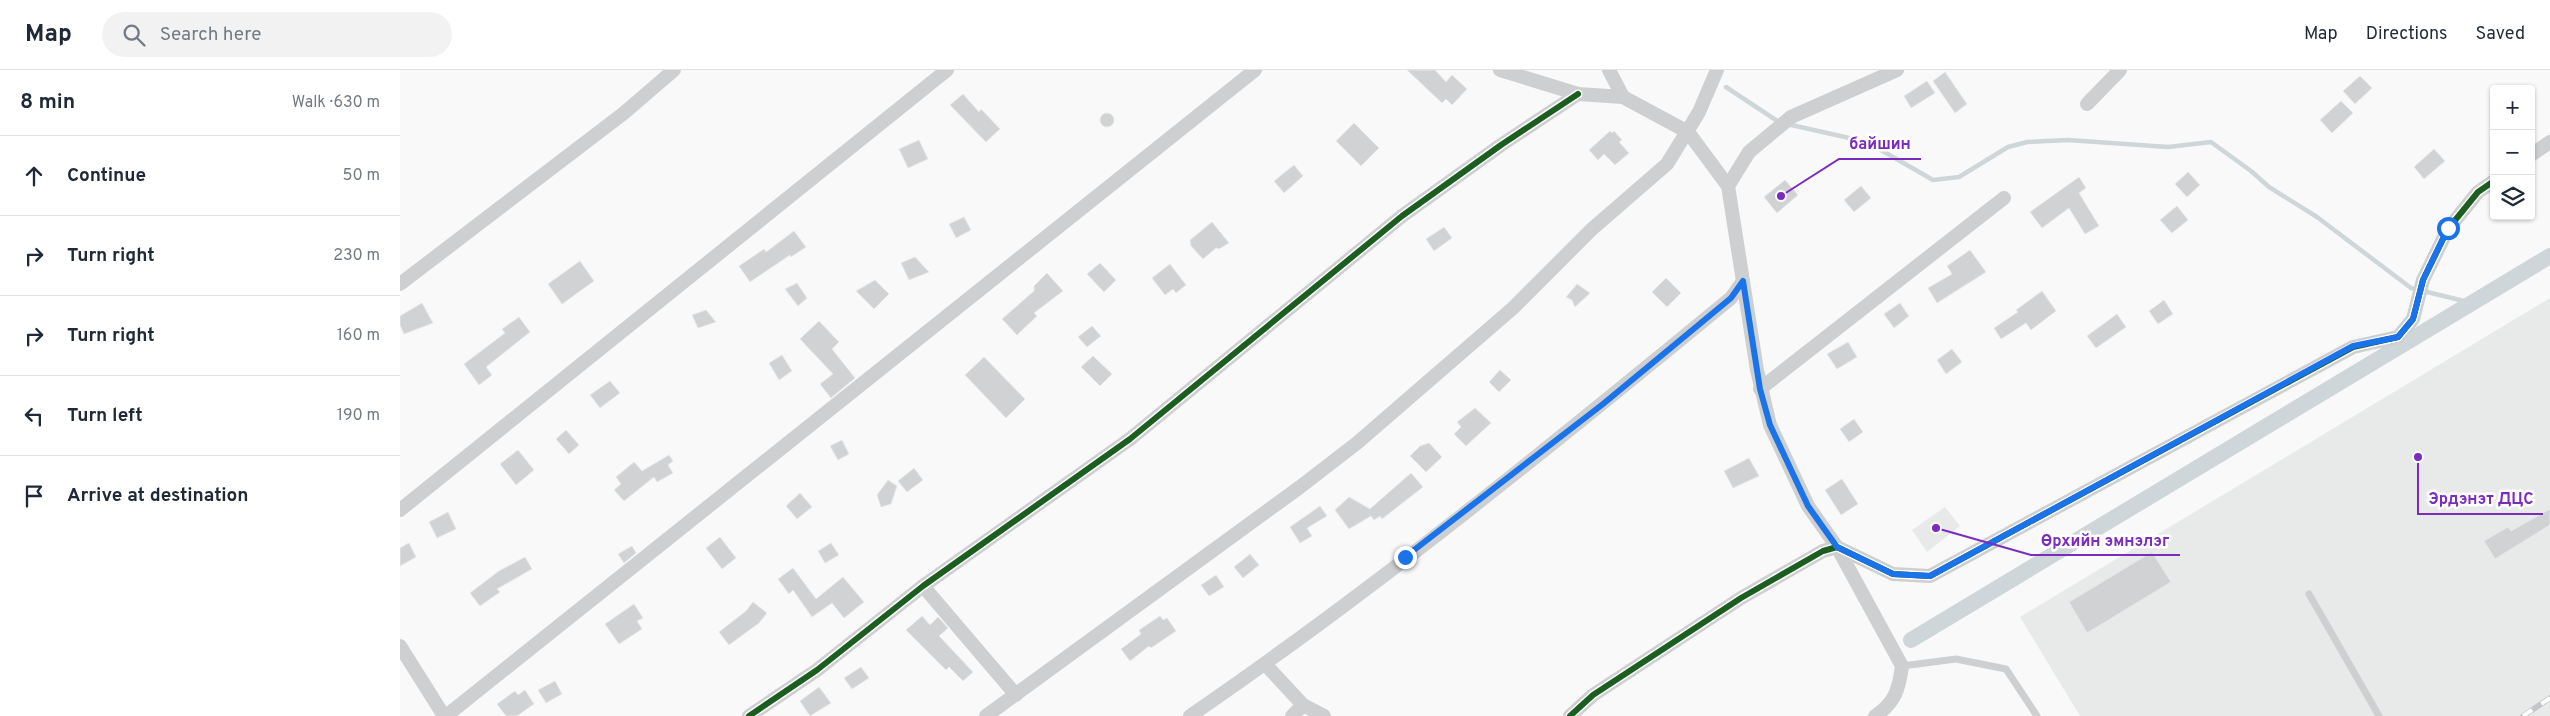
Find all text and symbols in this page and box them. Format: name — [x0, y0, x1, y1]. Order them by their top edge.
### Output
search box — [102, 12, 452, 57]
text: Map — [25, 20, 72, 50]
icon: search — [120, 21, 148, 49]
text: Search here — [160, 23, 261, 47]
text: Map — [2304, 23, 2338, 46]
text: Directions — [2366, 23, 2448, 46]
text: Saved — [2476, 23, 2525, 46]
map controls — [2490, 85, 2535, 220]
button: + — [2490, 85, 2535, 130]
text: 8 min — [20, 89, 75, 116]
text: Walk · 630 m — [292, 93, 380, 113]
callout: байшин — [1839, 128, 1921, 159]
button: − — [2490, 130, 2535, 175]
text: байшин — [1849, 135, 1911, 155]
icon: ahead — [20, 162, 48, 190]
text: Continue — [67, 164, 146, 188]
text: 50 m — [343, 166, 380, 186]
button: layers — [2490, 175, 2535, 220]
route start — [2437, 217, 2460, 240]
icon: right — [20, 242, 48, 270]
text: Turn right — [67, 244, 155, 268]
text: 230 m — [333, 246, 380, 266]
icon: right — [20, 322, 48, 350]
text: Turn right — [67, 324, 155, 348]
text: 160 m — [337, 326, 380, 346]
icon: left — [20, 402, 48, 430]
text: Turn left — [67, 404, 143, 428]
text: 190 m — [337, 406, 380, 426]
icon: arrive — [20, 482, 48, 510]
callout: Эрдэнэт ДЦС — [2418, 483, 2543, 514]
text: Arrive at destination — [67, 484, 248, 508]
text: Эрдэнэт ДЦС — [2428, 490, 2534, 510]
callout: Өрхийн эмнэлэг — [2031, 524, 2180, 555]
text: Өрхийн эмнэлэг — [2041, 532, 2169, 552]
route end — [1394, 546, 1417, 569]

